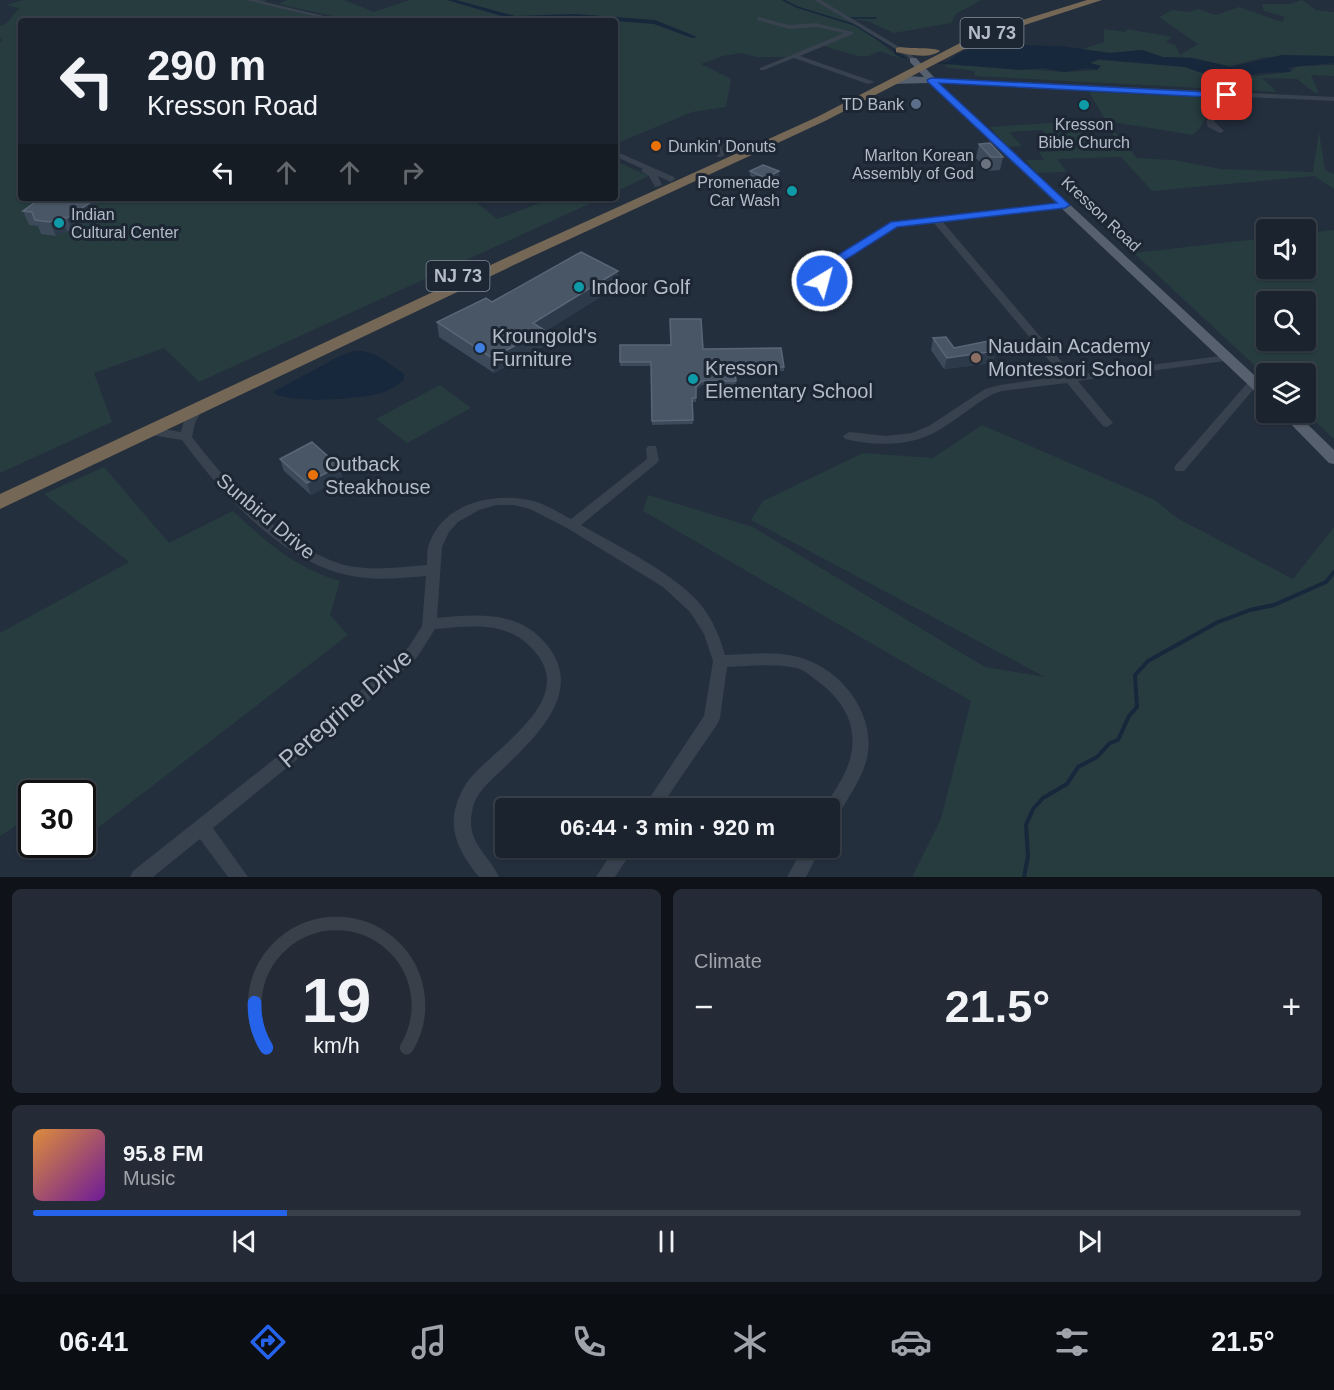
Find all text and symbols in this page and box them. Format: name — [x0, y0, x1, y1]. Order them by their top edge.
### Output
road number: NJ 73 — [960, 18, 1024, 48]
icon: left — [48, 42, 126, 120]
text: 290 m — [147, 42, 266, 89]
pin — [1201, 69, 1252, 120]
icon: arrive — [1210, 78, 1243, 111]
text: Kresson Road — [147, 91, 318, 121]
place label: TD Bank — [842, 96, 905, 113]
marker: TD Bank — [909, 97, 923, 111]
marker: Kresson Bible Church — [1077, 98, 1091, 112]
place label: Kresson Bible Church — [1038, 116, 1130, 151]
place label: Dunkin' Donuts — [668, 138, 776, 155]
marker: Dunkin' Donuts — [649, 139, 663, 153]
place label: Marlton Korean Assembly of God — [852, 147, 974, 182]
icon: left — [207, 156, 240, 189]
icon: ahead — [270, 156, 303, 189]
icon: ahead — [333, 156, 366, 189]
icon: right — [396, 156, 429, 189]
marker: Marlton Korean Assembly of God — [979, 157, 993, 171]
street label: Kresson Road — [1058, 173, 1144, 255]
place label: Promenade Car Wash — [697, 174, 780, 209]
marker: Promenade Car Wash — [785, 184, 799, 198]
place label: Indian Cultural Center — [71, 206, 179, 241]
marker: Indian Cultural Center — [52, 216, 66, 230]
map controls — [1256, 219, 1316, 423]
button: sound — [1256, 219, 1316, 279]
position arrow — [790, 249, 854, 313]
road number: NJ 73 — [426, 261, 490, 291]
place label: Indoor Golf — [591, 276, 690, 298]
marker: Indoor Golf — [572, 280, 586, 294]
button: search — [1256, 291, 1316, 351]
place label: Kroungold's Furniture — [492, 325, 597, 370]
place label: Naudain Academy Montessori School — [988, 335, 1153, 380]
marker: Kroungold's Furniture — [473, 341, 487, 355]
marker: Naudain Academy Montessori School — [969, 351, 983, 365]
place label: Kresson Elementary School — [705, 357, 873, 402]
button: layers — [1256, 363, 1316, 423]
marker: Kresson Elementary School — [686, 372, 700, 386]
place label: Outback Steakhouse — [325, 453, 431, 498]
marker: Outback Steakhouse — [306, 468, 320, 482]
street label: Sunbird Drive — [213, 469, 319, 563]
street label: Peregrine Drive — [273, 643, 417, 773]
speed limit sign: 30 — [18, 780, 96, 858]
text: 06:44 · 3 min · 920 m — [560, 815, 775, 840]
text: Climate — [694, 950, 762, 972]
text: 19 — [302, 966, 371, 1035]
text: 21.5° — [945, 981, 1050, 1032]
text: − — [694, 988, 713, 1025]
text: + — [1282, 988, 1301, 1025]
text: km/h — [313, 1034, 360, 1058]
text: 95.8 FM — [123, 1141, 204, 1166]
text: Music — [123, 1167, 175, 1189]
icon: previous — [228, 1225, 261, 1258]
icon: pause — [650, 1225, 683, 1258]
icon: next — [1073, 1225, 1106, 1258]
icon: directions — [247, 1321, 289, 1363]
icon: music — [408, 1321, 450, 1363]
icon: phone — [568, 1321, 610, 1363]
icon: climate — [729, 1321, 771, 1363]
icon: car — [890, 1321, 932, 1363]
icon: filters — [1051, 1321, 1093, 1363]
text: 06:41 — [59, 1327, 128, 1357]
text: 21.5° — [1211, 1327, 1275, 1357]

